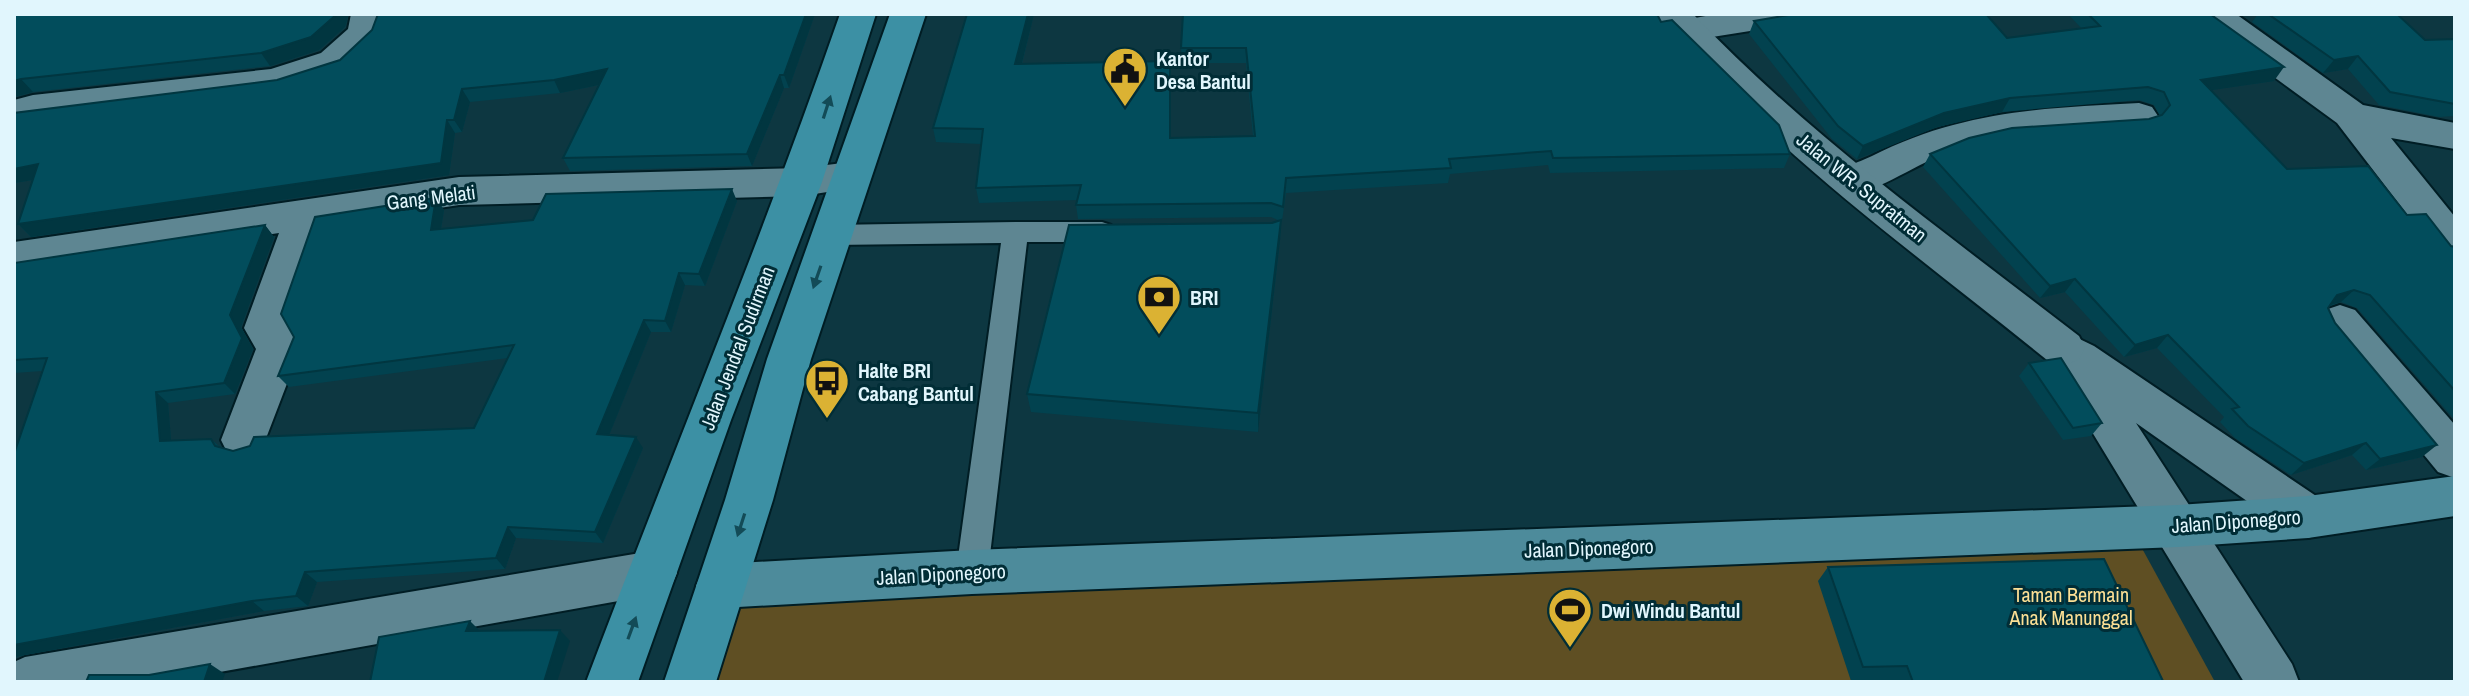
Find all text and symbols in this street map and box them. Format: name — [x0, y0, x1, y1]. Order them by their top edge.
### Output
public building icon: Kantor Desa Bantul — [1101, 45, 1149, 108]
place label: Kantor Desa Bantul — [1156, 45, 1251, 95]
one-way arrow — [821, 95, 833, 119]
street label: Jalan WR. Supratman — [1791, 126, 1933, 248]
street label: Gang Melati — [385, 178, 477, 216]
street label: Jalan Jendral Sudirman — [693, 262, 781, 434]
one-way arrow — [811, 265, 823, 289]
bank icon: BRI — [1135, 273, 1183, 336]
place label: BRI — [1190, 284, 1218, 311]
bus stop icon: Halte BRI Cabang Bantul — [803, 357, 851, 420]
place label: Halte BRI Cabang Bantul — [858, 357, 974, 407]
street label: Jalan Diponegoro — [2170, 503, 2302, 539]
one-way arrow — [734, 513, 746, 537]
street label: Jalan Diponegoro — [1524, 532, 1654, 564]
street label: Jalan Diponegoro — [876, 557, 1006, 591]
park label: Taman Bermain Anak Manunggal — [2008, 581, 2133, 631]
sports icon: Dwi Windu Bantul — [1546, 586, 1594, 649]
place label: Dwi Windu Bantul — [1601, 597, 1740, 624]
one-way arrow — [626, 615, 639, 639]

